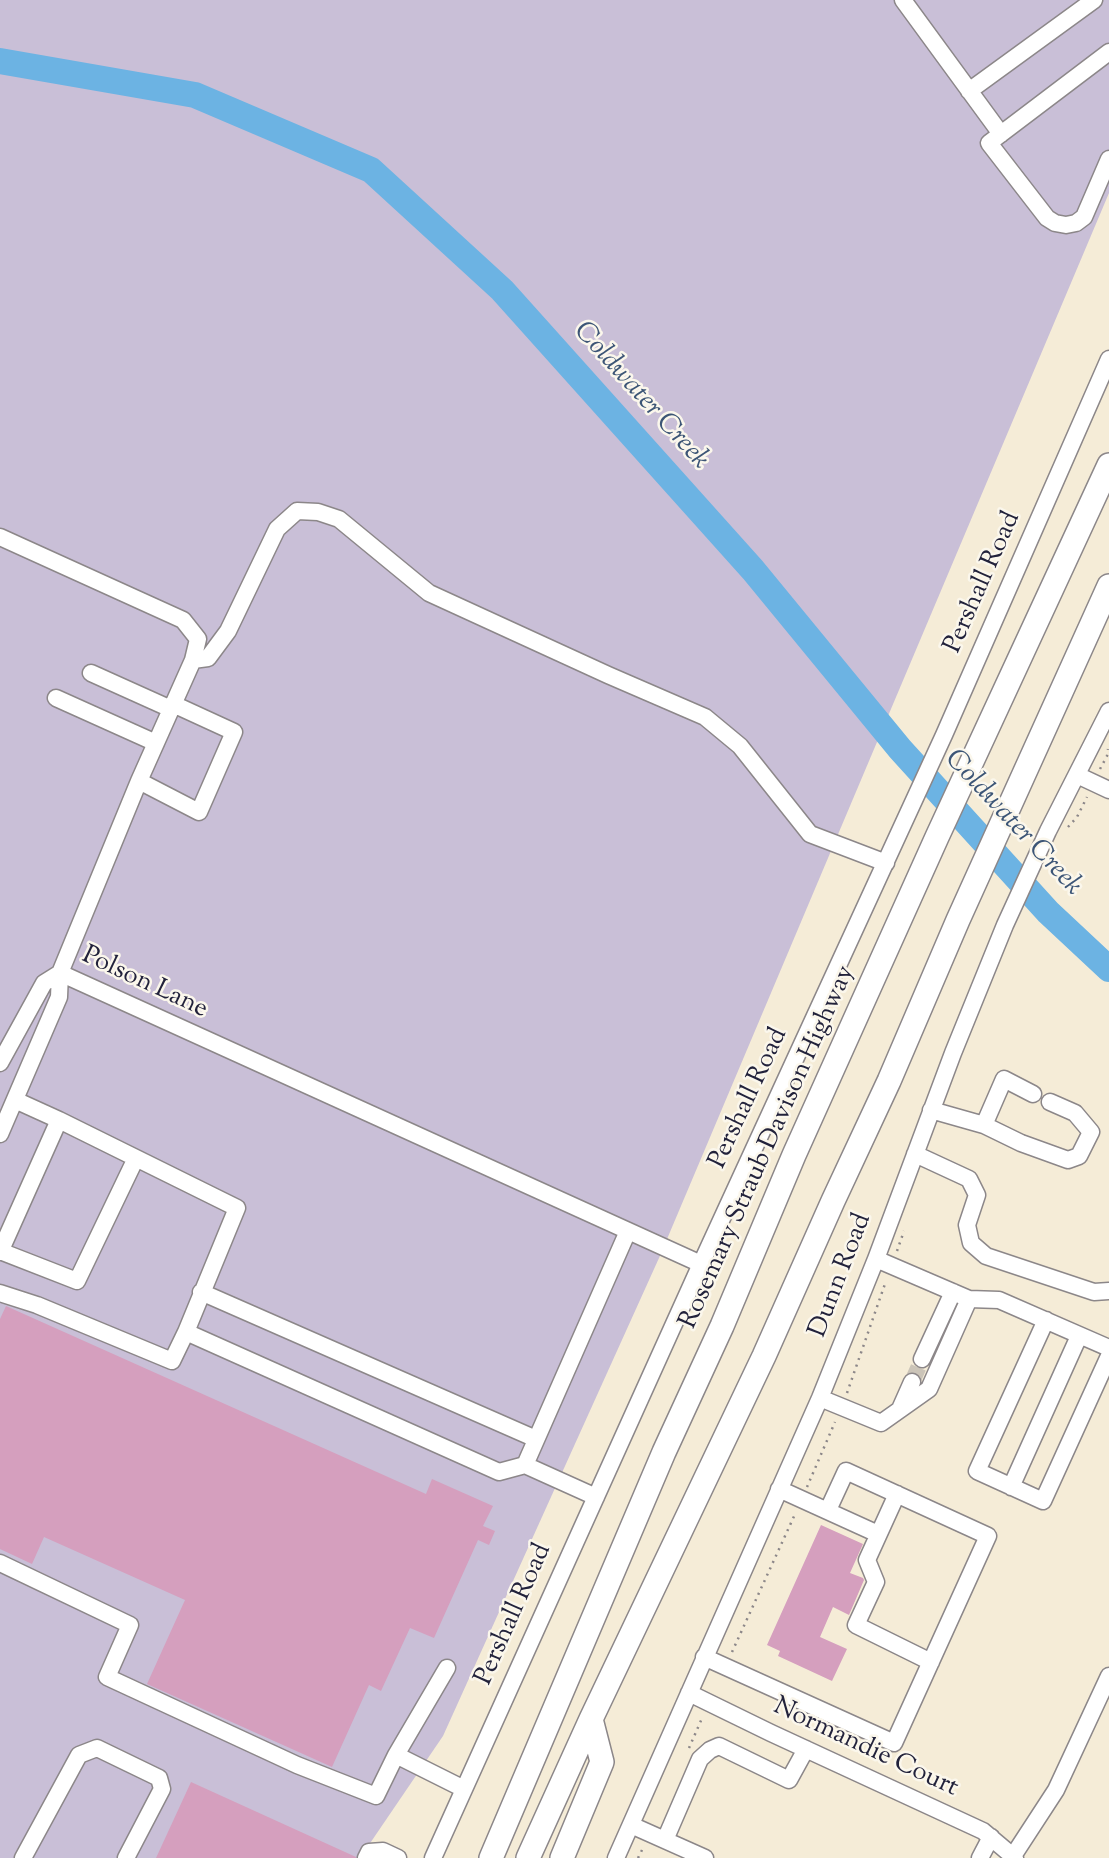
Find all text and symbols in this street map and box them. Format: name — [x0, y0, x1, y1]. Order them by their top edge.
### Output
water label: Coldwater Creek — [565, 316, 715, 478]
street label: Pershall Road — [939, 508, 1029, 658]
water label: Coldwater Creek — [936, 744, 1088, 904]
street label: Polson Lane — [76, 941, 212, 1027]
street label: Rosemary Straub Davison Highway — [675, 962, 863, 1334]
street label: Pershall Road — [704, 1024, 796, 1174]
street label: Dunn Road — [804, 1210, 880, 1342]
street label: Pershall Road — [470, 1540, 560, 1690]
street label: Normandie Court — [767, 1692, 963, 1806]

